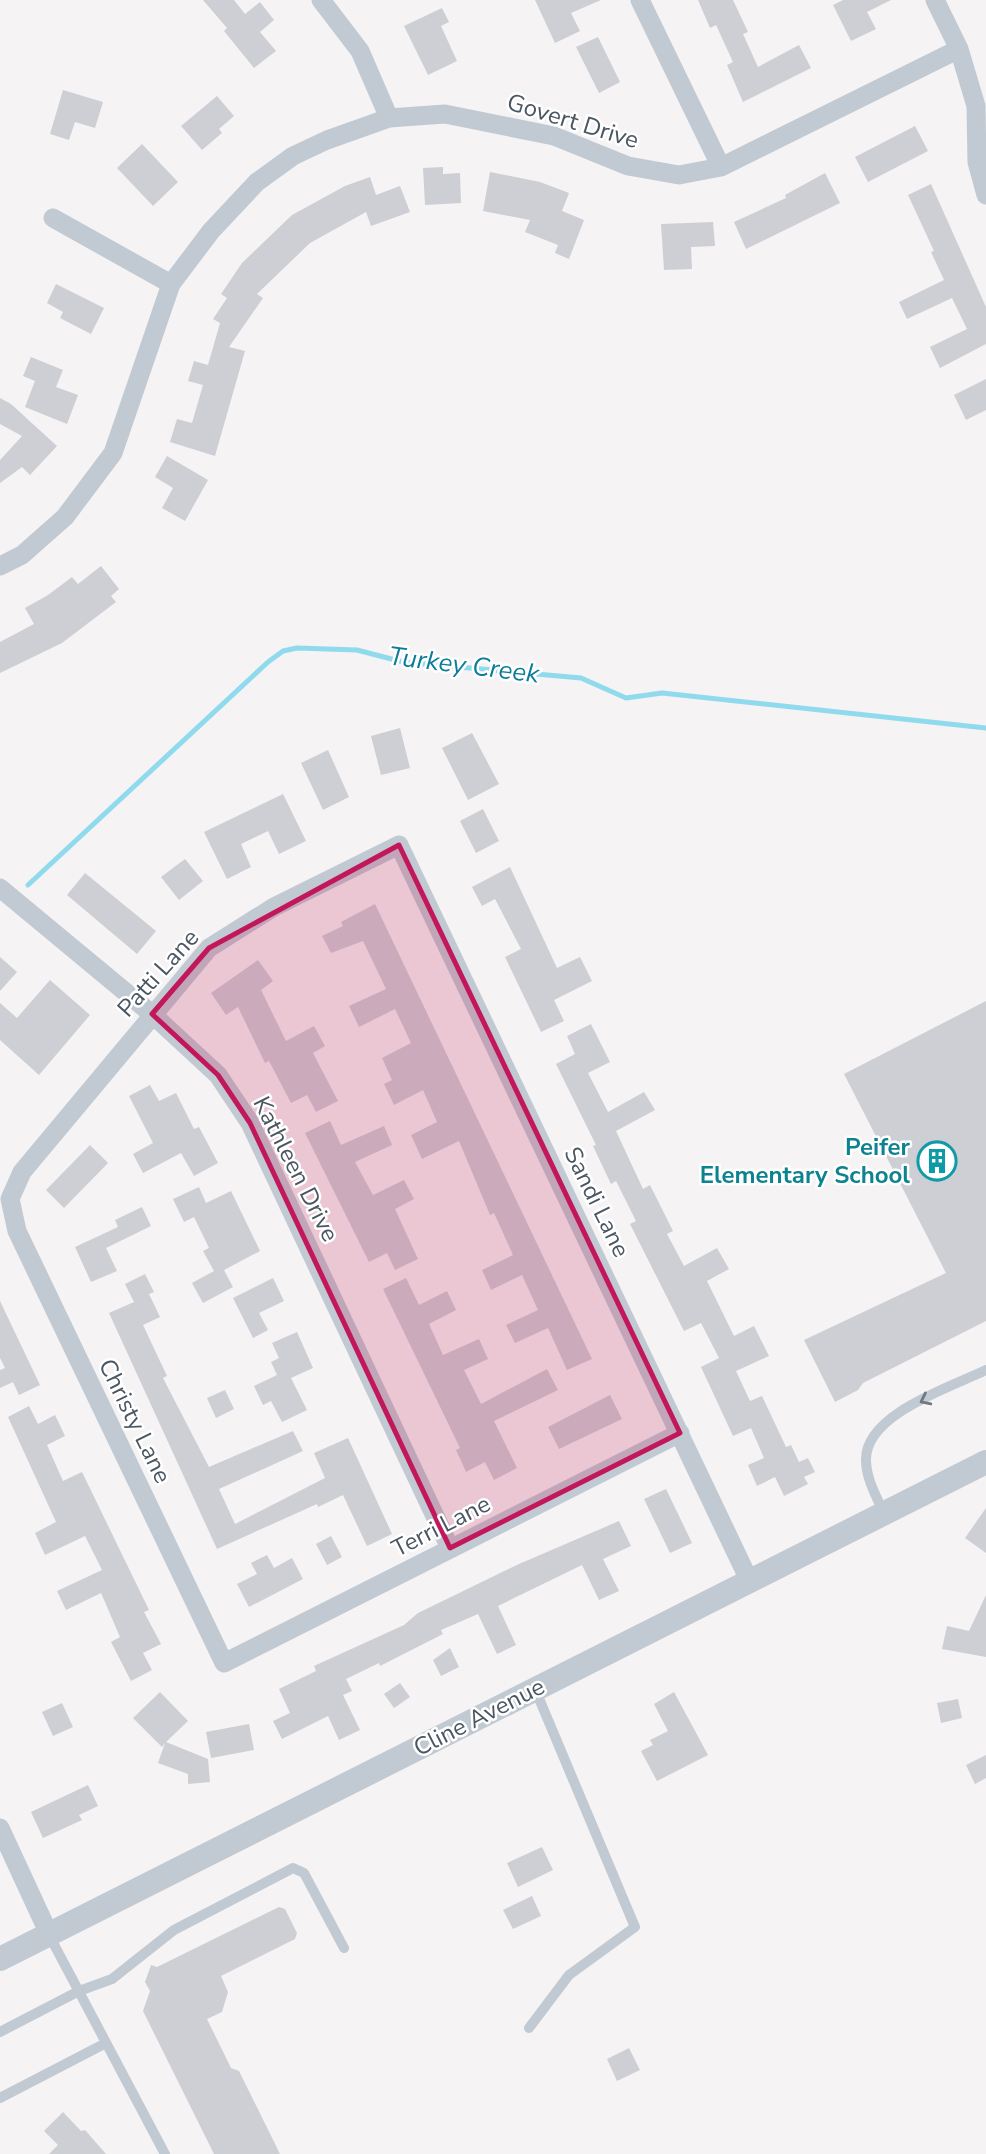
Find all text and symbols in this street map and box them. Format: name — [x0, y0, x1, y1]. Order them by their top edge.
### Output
street label: Govert Drive — [503, 86, 643, 156]
water label: Turkey Creek — [387, 638, 542, 692]
street label: Patti Lane — [110, 922, 206, 1024]
street label: Kathleen Drive — [246, 1091, 346, 1247]
place label: Peifer Elementary School — [700, 1131, 911, 1191]
building icon: Peifer Elementary School — [916, 1140, 958, 1182]
street label: Sandi Lane — [557, 1142, 637, 1262]
street label: Christy Lane — [91, 1354, 179, 1488]
one-way arrow — [920, 1391, 932, 1405]
street label: Terri Lane — [386, 1488, 496, 1564]
street label: Cline Avenue — [408, 1670, 550, 1764]

